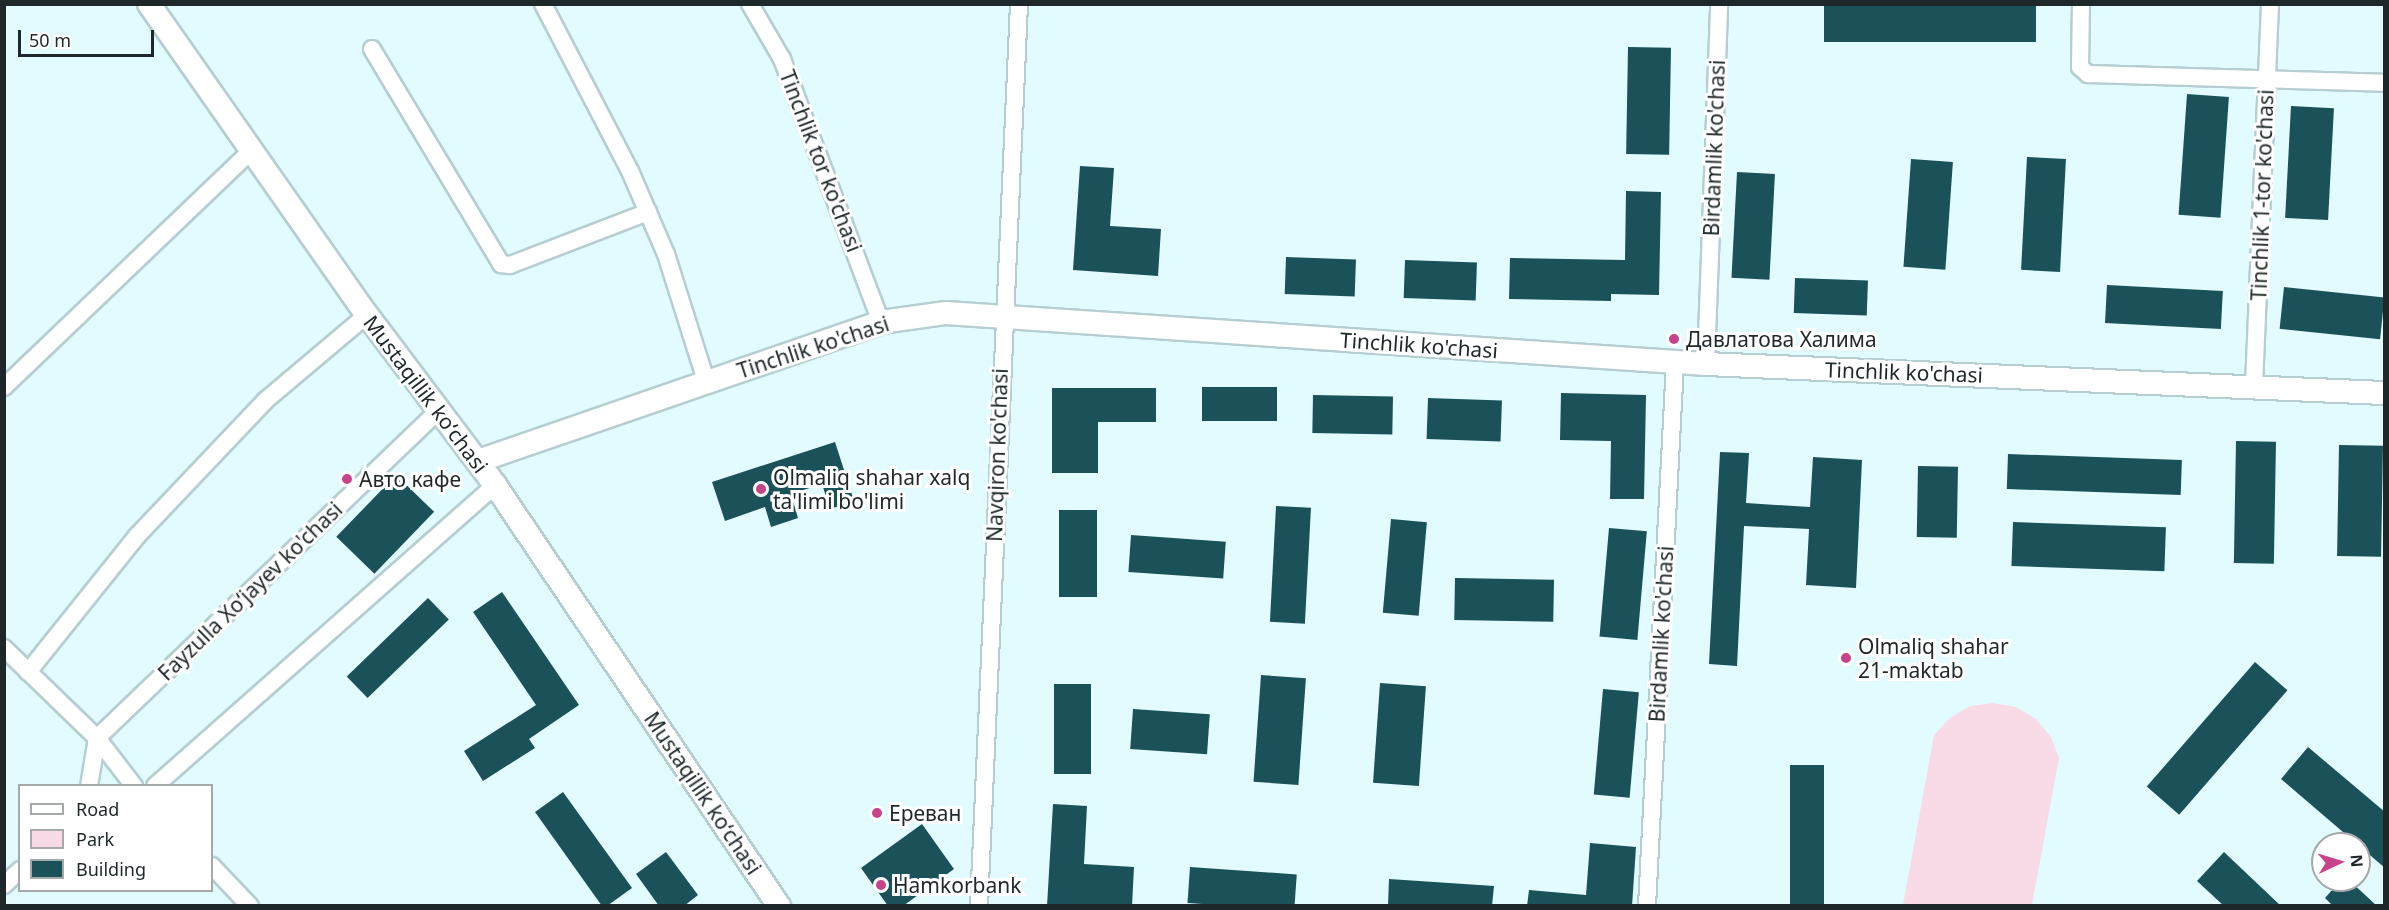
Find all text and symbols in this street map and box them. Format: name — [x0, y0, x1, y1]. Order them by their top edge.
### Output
scale bar — [21, 18, 158, 56]
text: 50 m — [29, 28, 71, 52]
street label: Birdamlik ko'chasi — [1698, 59, 1730, 237]
street label: Tinchlik tor ko'chasi — [775, 67, 867, 255]
street label: Tinchlik 1-tor ko'chasi — [2246, 89, 2278, 301]
street label: Mustaqillik koʻchasi — [359, 310, 493, 478]
street label: Tinchlik ko'chasi — [734, 311, 892, 383]
place label: Давлатова Халима — [1686, 326, 1877, 352]
street label: Tinchlik ko'chasi — [1339, 327, 1499, 363]
marker: Давлатова Халима — [1667, 332, 1681, 346]
street label: Tinchlik ko'chasi — [1825, 357, 1983, 387]
street label: Navqiron ko'chasi — [981, 368, 1013, 542]
place label: Olmaliq shahar xalq ta'limi bo'limi — [773, 464, 970, 514]
place label: Авто кафе — [359, 466, 461, 492]
marker: Авто кафе — [340, 472, 354, 486]
marker: Olmaliq shahar xalq ta'limi bo'limi — [754, 482, 768, 496]
street label: Fayzulla Xo‘jayev ko'chasi — [153, 497, 347, 685]
street label: Birdamlik ko'chasi — [1644, 545, 1678, 723]
place label: Olmaliq shahar 21-maktab — [1858, 633, 2009, 683]
marker: Olmaliq shahar 21-maktab — [1839, 651, 1853, 665]
street label: Mustaqillik koʻchasi — [639, 707, 767, 879]
legend — [18, 784, 213, 892]
text: Road — [76, 797, 119, 821]
place label: Ереван — [889, 800, 961, 826]
marker: Ереван — [870, 806, 884, 820]
text: Park — [76, 827, 114, 851]
north arrow — [2311, 832, 2371, 892]
text: N — [2346, 854, 2368, 868]
text: Building — [76, 857, 146, 881]
place label: Hamkorbank — [893, 872, 1021, 898]
marker: Hamkorbank — [874, 878, 888, 892]

